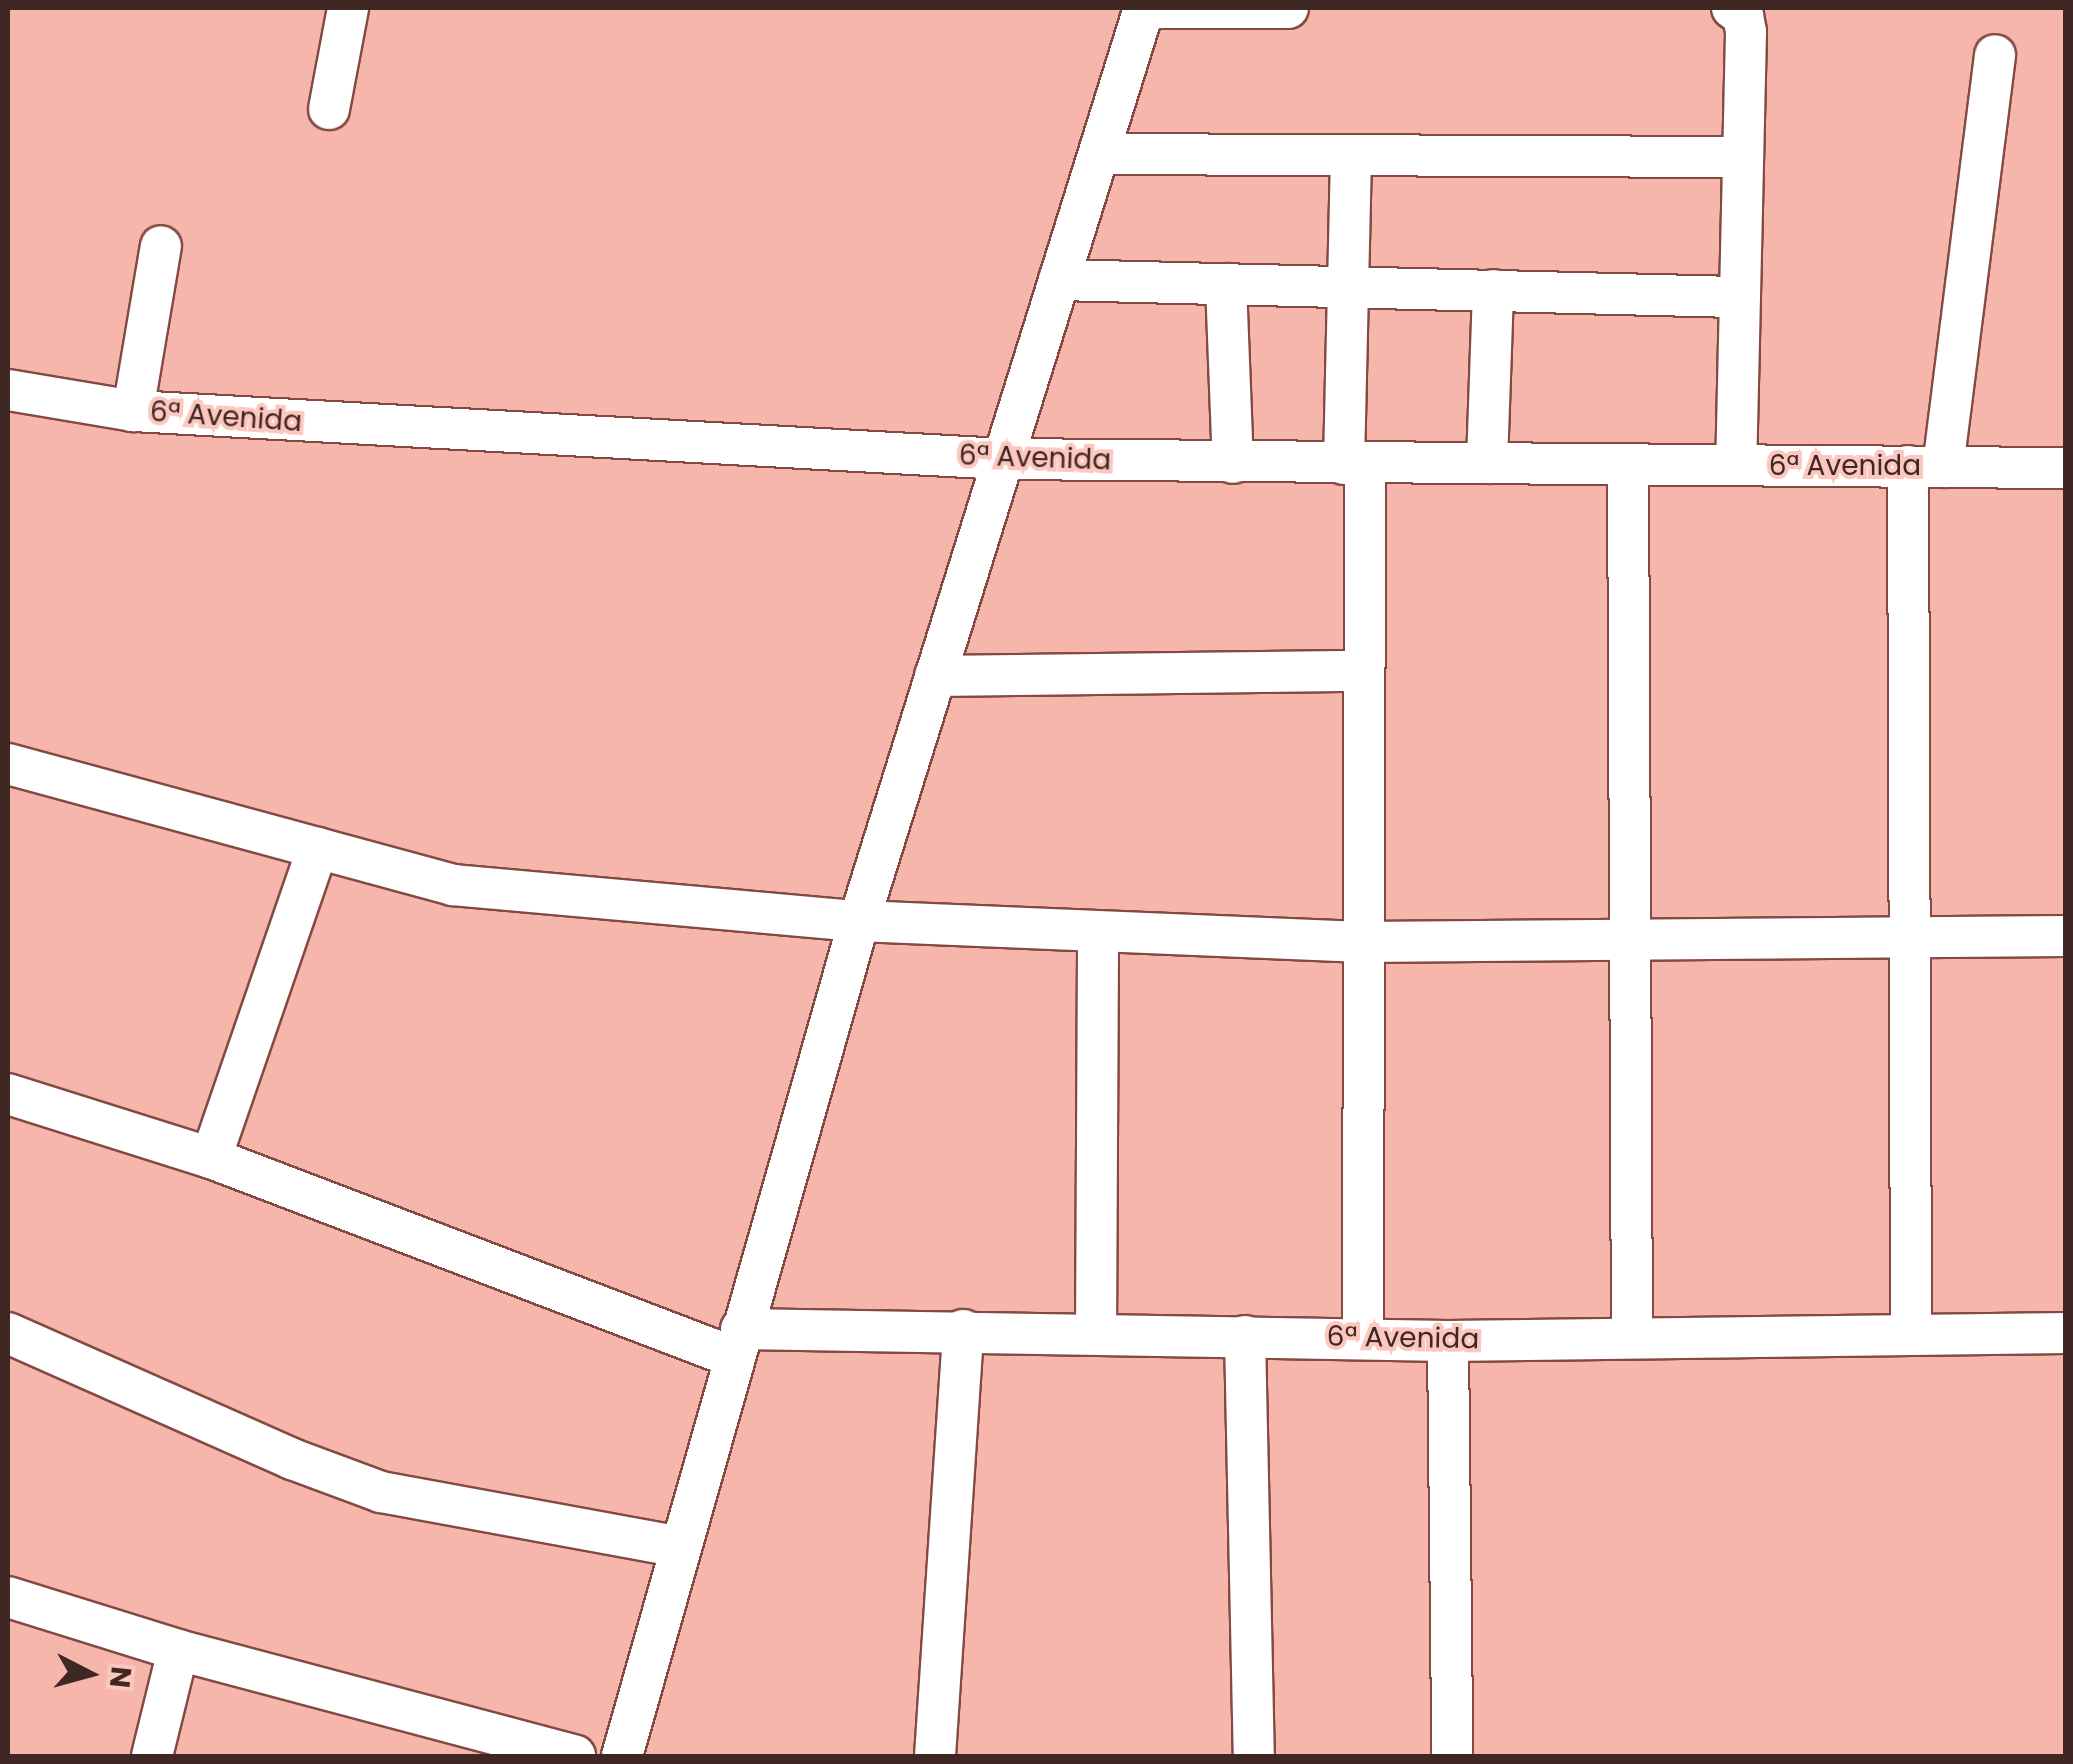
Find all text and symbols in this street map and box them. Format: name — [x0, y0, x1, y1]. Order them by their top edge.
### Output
street label: 6ª Avenida — [149, 395, 303, 439]
street label: 6ª Avenida — [958, 439, 1112, 477]
street label: 6ª Avenida — [1769, 449, 1921, 483]
street label: 6ª Avenida — [1326, 1320, 1480, 1356]
north arrow — [40, 1624, 140, 1724]
text: N — [100, 1665, 141, 1690]

